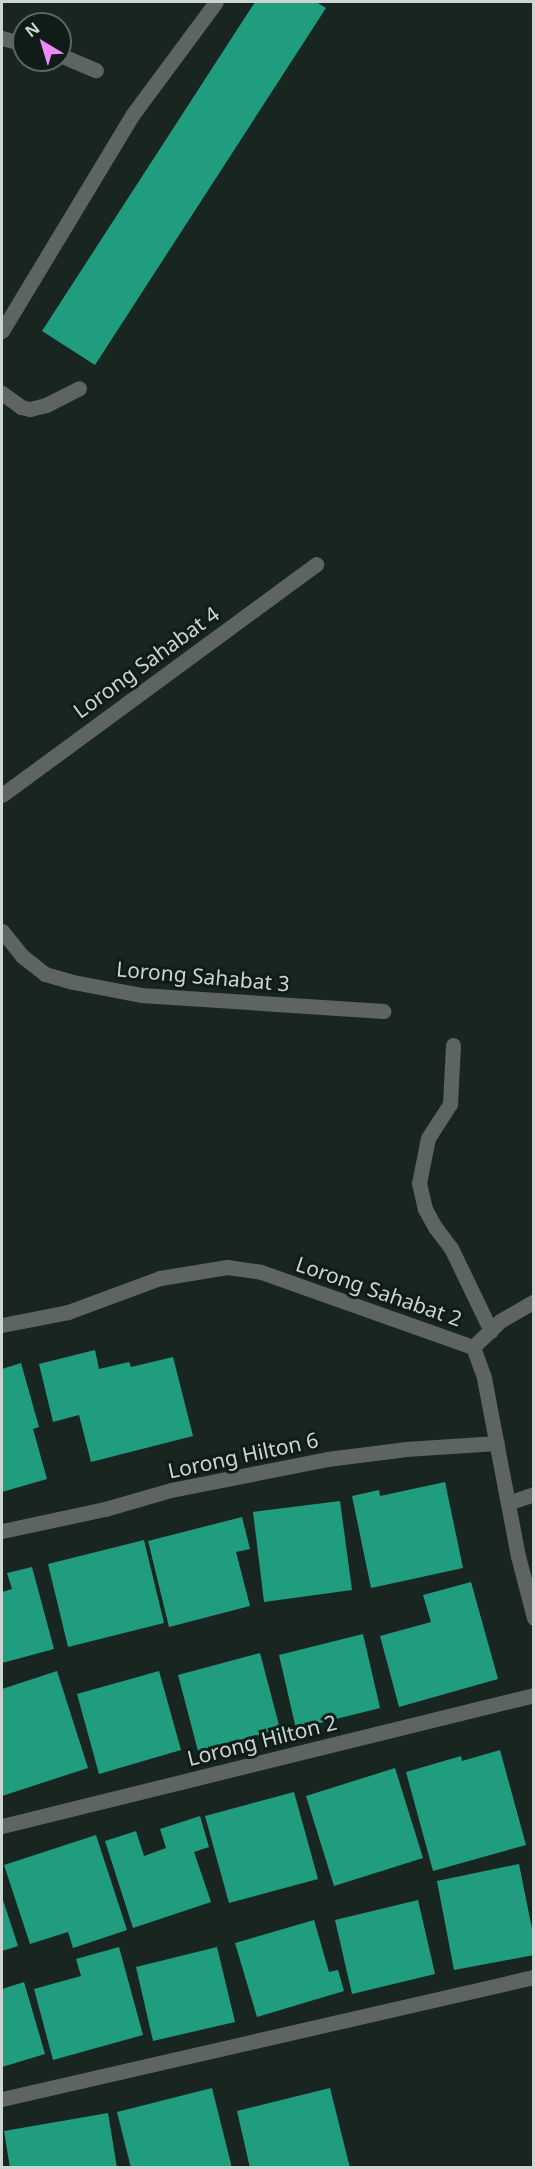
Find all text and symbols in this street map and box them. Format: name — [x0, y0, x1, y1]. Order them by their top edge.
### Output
north arrow — [12, 12, 72, 72]
text: N — [20, 17, 44, 42]
street label: Lorong Sahabat 4 — [68, 601, 224, 723]
street label: Lorong Sahabat 3 — [115, 956, 291, 996]
street label: Lorong Sahabat 2 — [293, 1251, 465, 1331]
street label: Lorong Hilton 6 — [165, 1427, 321, 1483]
street label: Lorong Hilton 2 — [185, 1709, 339, 1771]

